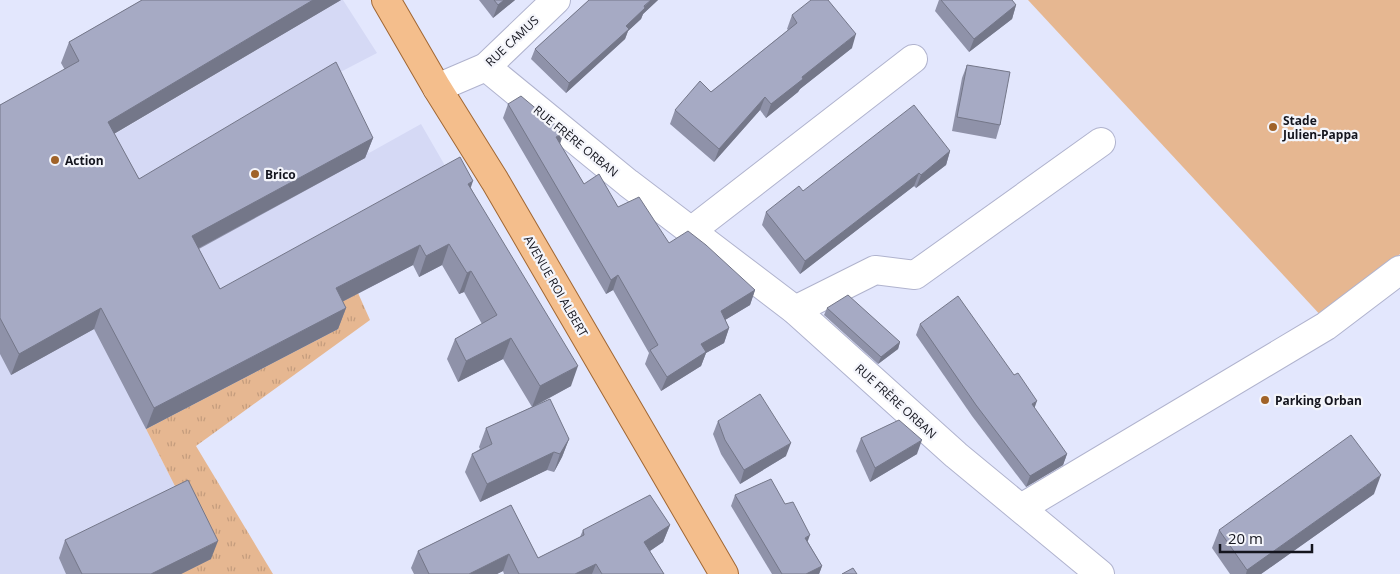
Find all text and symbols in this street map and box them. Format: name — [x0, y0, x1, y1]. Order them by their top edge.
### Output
street label: RUE CAMUS — [482, 12, 542, 70]
street label: RUE FRÈRE ORBAN — [530, 102, 622, 180]
place label: Stade Julien-Pappa — [1282, 112, 1358, 143]
marker: Stade Julien-Pappa — [1267, 121, 1279, 133]
place label: Action — [65, 152, 104, 169]
marker: Action — [49, 154, 61, 166]
place label: Brico — [265, 166, 296, 183]
marker: Brico — [249, 168, 261, 180]
street label: AVENUE ROI ALBERT — [520, 232, 592, 340]
street label: RUE FRÈRE ORBAN — [851, 360, 941, 442]
place label: Parking Orban — [1275, 392, 1362, 409]
marker: Parking Orban — [1259, 394, 1271, 406]
scale bar — [1220, 522, 1312, 554]
text: 20 m — [1228, 528, 1263, 548]

